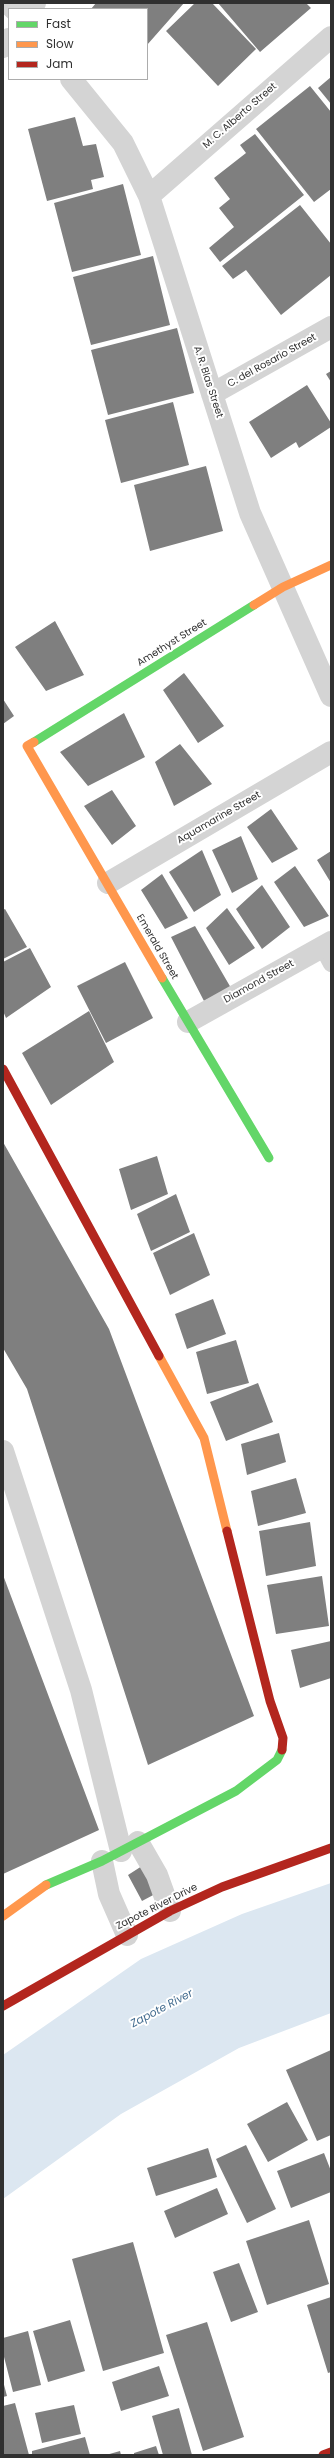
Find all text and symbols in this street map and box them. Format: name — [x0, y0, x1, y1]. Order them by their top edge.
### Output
legend — [8, 8, 148, 80]
text: Fast — [46, 15, 71, 32]
text: Slow — [46, 35, 74, 52]
text: Jam — [46, 55, 73, 72]
street label: M. C. Alberto Street — [201, 81, 279, 151]
street label: C. del Rosario Street — [226, 332, 318, 390]
street label: A. R. Blas Street — [191, 345, 225, 419]
street label: Amethyst Street — [135, 617, 209, 669]
street label: Aquamarine Street — [175, 789, 263, 847]
street label: Emerald Street — [133, 912, 181, 982]
street label: Diamond Street — [222, 958, 296, 1006]
street label: Zapote River Drive — [114, 1881, 200, 1933]
water label: Zapote River — [129, 1987, 195, 2031]

